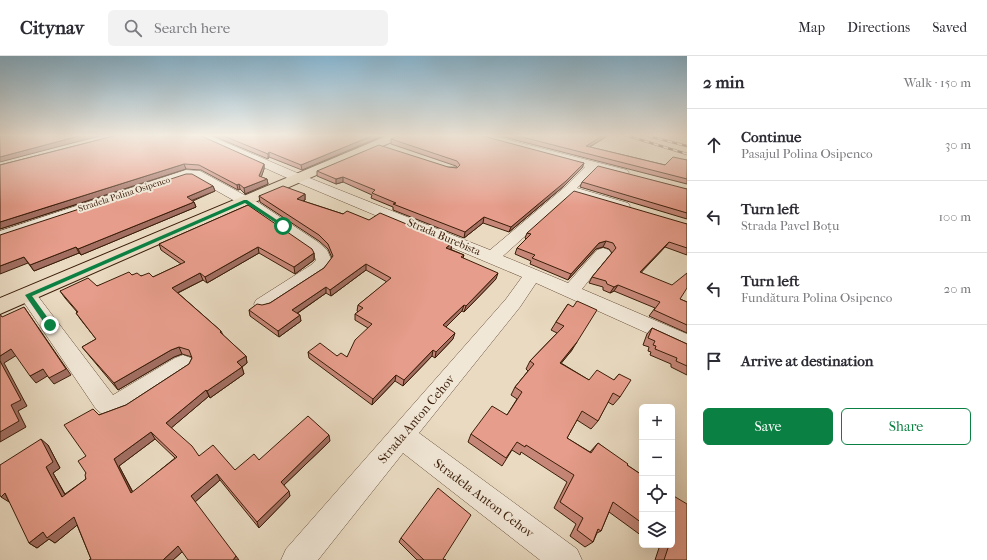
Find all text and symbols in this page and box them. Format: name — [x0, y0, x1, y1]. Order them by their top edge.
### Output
search box — [108, 10, 388, 46]
text: Citynav — [20, 17, 84, 39]
icon: search — [122, 17, 144, 39]
text: Search here — [154, 19, 230, 37]
text: Map — [798, 19, 825, 36]
text: Directions — [847, 19, 910, 36]
text: Saved — [932, 19, 967, 36]
text: 2 min — [703, 72, 744, 92]
text: Walk · 150 m — [904, 75, 971, 90]
text: Continue — [741, 128, 801, 146]
icon: ahead — [703, 134, 725, 156]
text: 30 m — [945, 137, 971, 152]
text: Pasajul Polina Osipenco — [741, 146, 873, 161]
street label: Stradela Polina Osipenco — [77, 174, 172, 214]
text: Turn left — [741, 200, 799, 218]
icon: left — [703, 206, 725, 228]
text: 100 m — [938, 209, 971, 224]
street label: Strada Burebista — [405, 216, 483, 259]
route start — [274, 217, 292, 235]
text: Strada Pavel Boțu — [741, 218, 839, 233]
text: Turn left — [741, 272, 799, 290]
icon: left — [703, 278, 725, 300]
text: 20 m — [944, 281, 971, 296]
text: Fundătura Polina Osipenco — [741, 290, 892, 305]
route end — [41, 316, 59, 334]
icon: arrive — [703, 350, 725, 372]
text: Arrive at destination — [741, 352, 873, 370]
street label: Strada Anton Cehov — [374, 371, 458, 466]
map controls — [639, 404, 675, 548]
button: + — [639, 404, 675, 440]
button: Save — [703, 408, 833, 445]
button: Share — [841, 408, 971, 445]
button: − — [639, 440, 675, 476]
street label: Stradela Anton Cehov — [431, 455, 537, 541]
button: locate — [639, 476, 675, 512]
button: layers — [639, 512, 675, 548]

